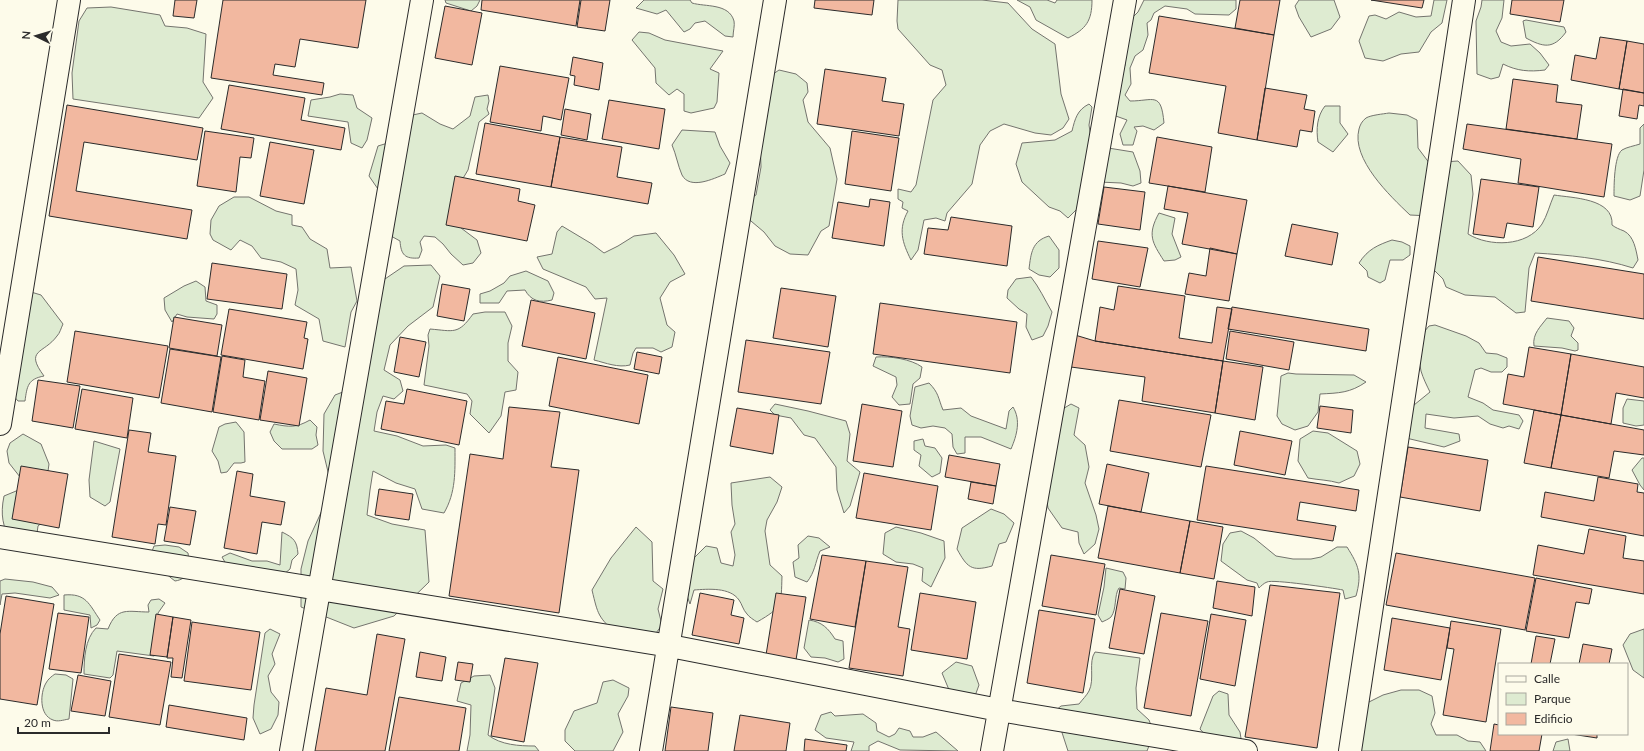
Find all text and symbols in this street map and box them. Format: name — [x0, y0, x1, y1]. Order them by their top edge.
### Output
north arrow — [16, 16, 56, 56]
text: N — [19, 30, 32, 40]
legend — [1498, 663, 1628, 735]
text: Calle — [1534, 671, 1560, 686]
text: Parque — [1534, 691, 1571, 706]
scale bar — [18, 709, 109, 735]
text: Edificio — [1534, 711, 1573, 726]
text: 20 m — [24, 715, 51, 730]

